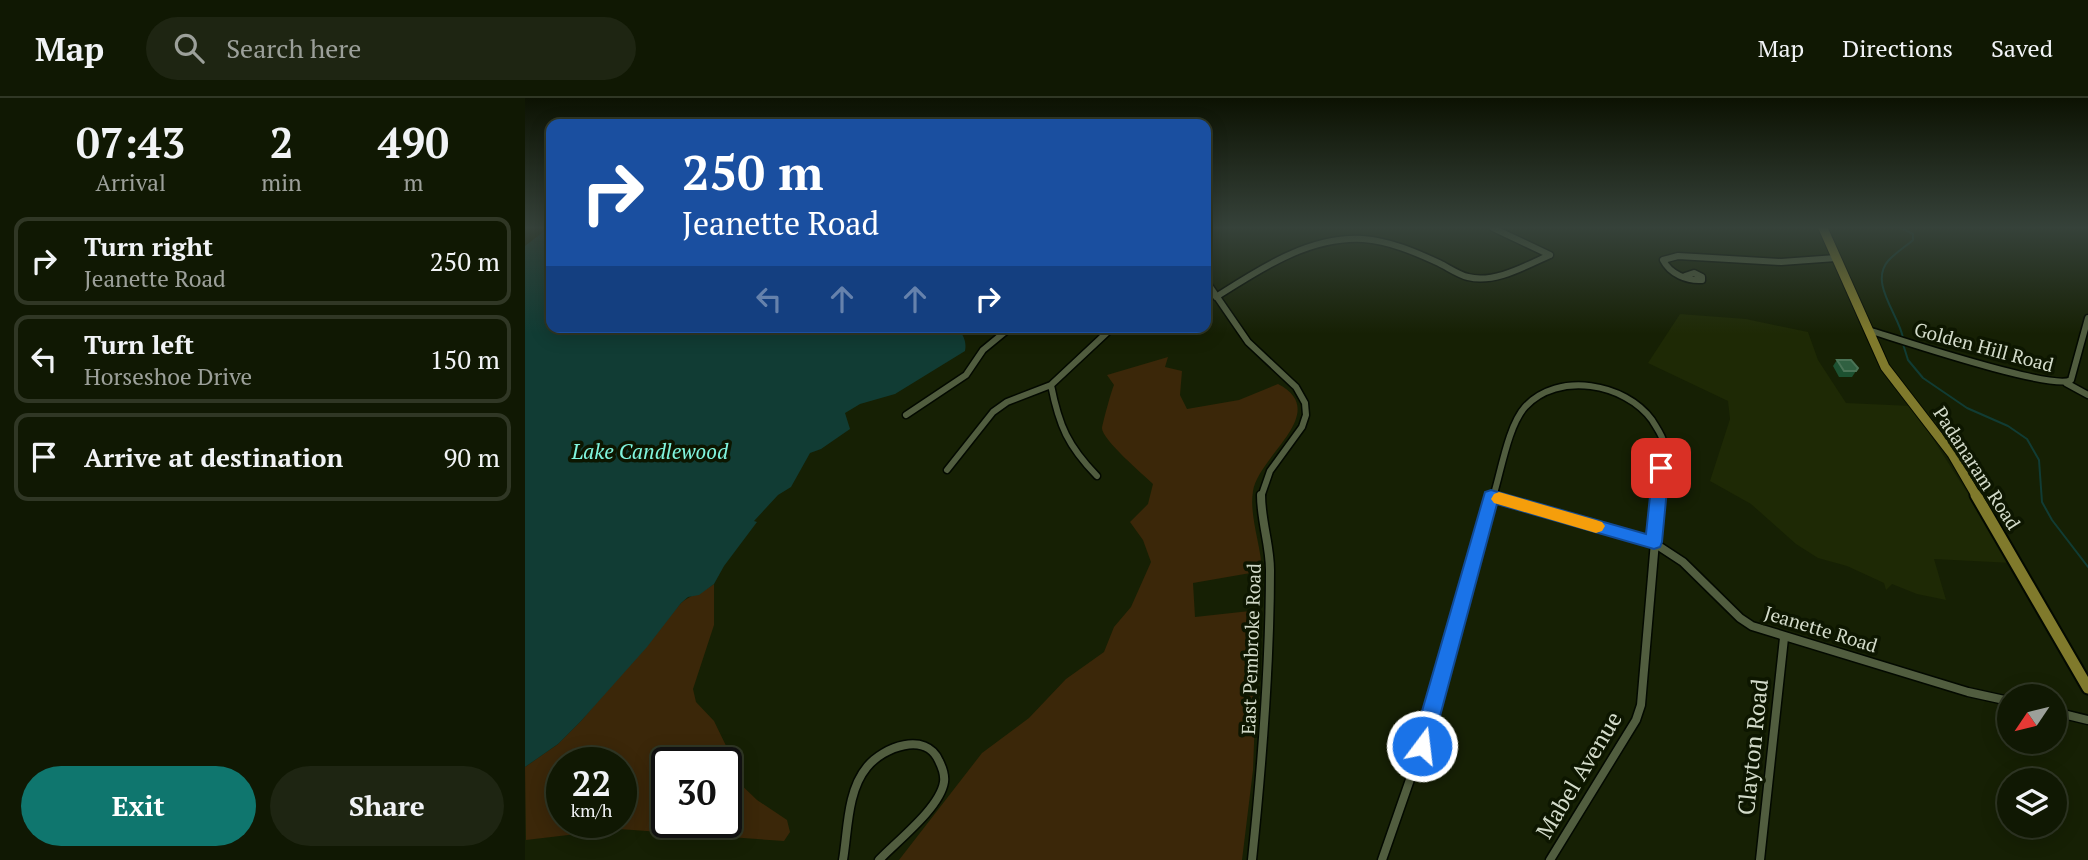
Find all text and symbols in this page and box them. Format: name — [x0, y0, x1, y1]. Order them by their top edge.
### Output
search box — [146, 17, 636, 80]
text: Map — [35, 27, 104, 70]
icon: search — [170, 29, 208, 67]
text: Search here — [226, 31, 361, 65]
text: Map — [1758, 32, 1804, 64]
text: Directions — [1842, 32, 1953, 64]
text: Saved — [1991, 32, 2053, 64]
text: 07:43 — [76, 114, 185, 170]
text: 2 — [270, 114, 293, 170]
text: 490 — [378, 114, 449, 170]
text: 250 m — [682, 139, 824, 204]
icon: right — [567, 147, 658, 238]
text: Arrival — [95, 167, 166, 198]
text: min — [261, 167, 302, 198]
text: m — [403, 167, 423, 198]
text: Jeanette Road — [682, 202, 879, 244]
text: Turn right — [84, 229, 213, 263]
icon: right — [25, 242, 63, 280]
text: 250 m — [430, 244, 500, 278]
text: Jeanette Road — [84, 263, 226, 294]
icon: left — [750, 280, 788, 318]
icon: ahead — [823, 280, 861, 318]
icon: ahead — [896, 280, 934, 318]
icon: right — [969, 280, 1007, 318]
street label: Golden Hill Road — [1912, 316, 2057, 377]
text: Turn left — [84, 327, 194, 361]
icon: left — [25, 340, 63, 378]
text: 150 m — [430, 342, 500, 376]
text: Horseshoe Drive — [84, 361, 252, 392]
street label: Padanaram Road — [1928, 401, 2027, 535]
water label: Lake Candlewood — [571, 437, 729, 465]
icon: arrive — [25, 438, 63, 476]
pin — [1631, 438, 1691, 498]
text: Arrive at destination — [84, 440, 343, 474]
text: 90 m — [444, 440, 500, 474]
icon: arrive — [1642, 449, 1680, 487]
street label: East Pembroke Road — [1235, 562, 1266, 735]
street label: Jeanette Road — [1761, 599, 1881, 658]
street label: Clayton Road — [1730, 677, 1775, 817]
north arrow — [1997, 684, 2067, 754]
map controls — [1997, 684, 2067, 838]
street label: Mabel Avenue — [1528, 705, 1629, 844]
position arrow — [1385, 709, 1459, 783]
speed limit sign: 30 — [651, 747, 742, 838]
text: 22 — [572, 760, 611, 806]
button: Exit — [21, 766, 256, 846]
button: Share — [270, 766, 504, 846]
button: layers — [1997, 768, 2067, 838]
text: km/h — [571, 798, 612, 822]

